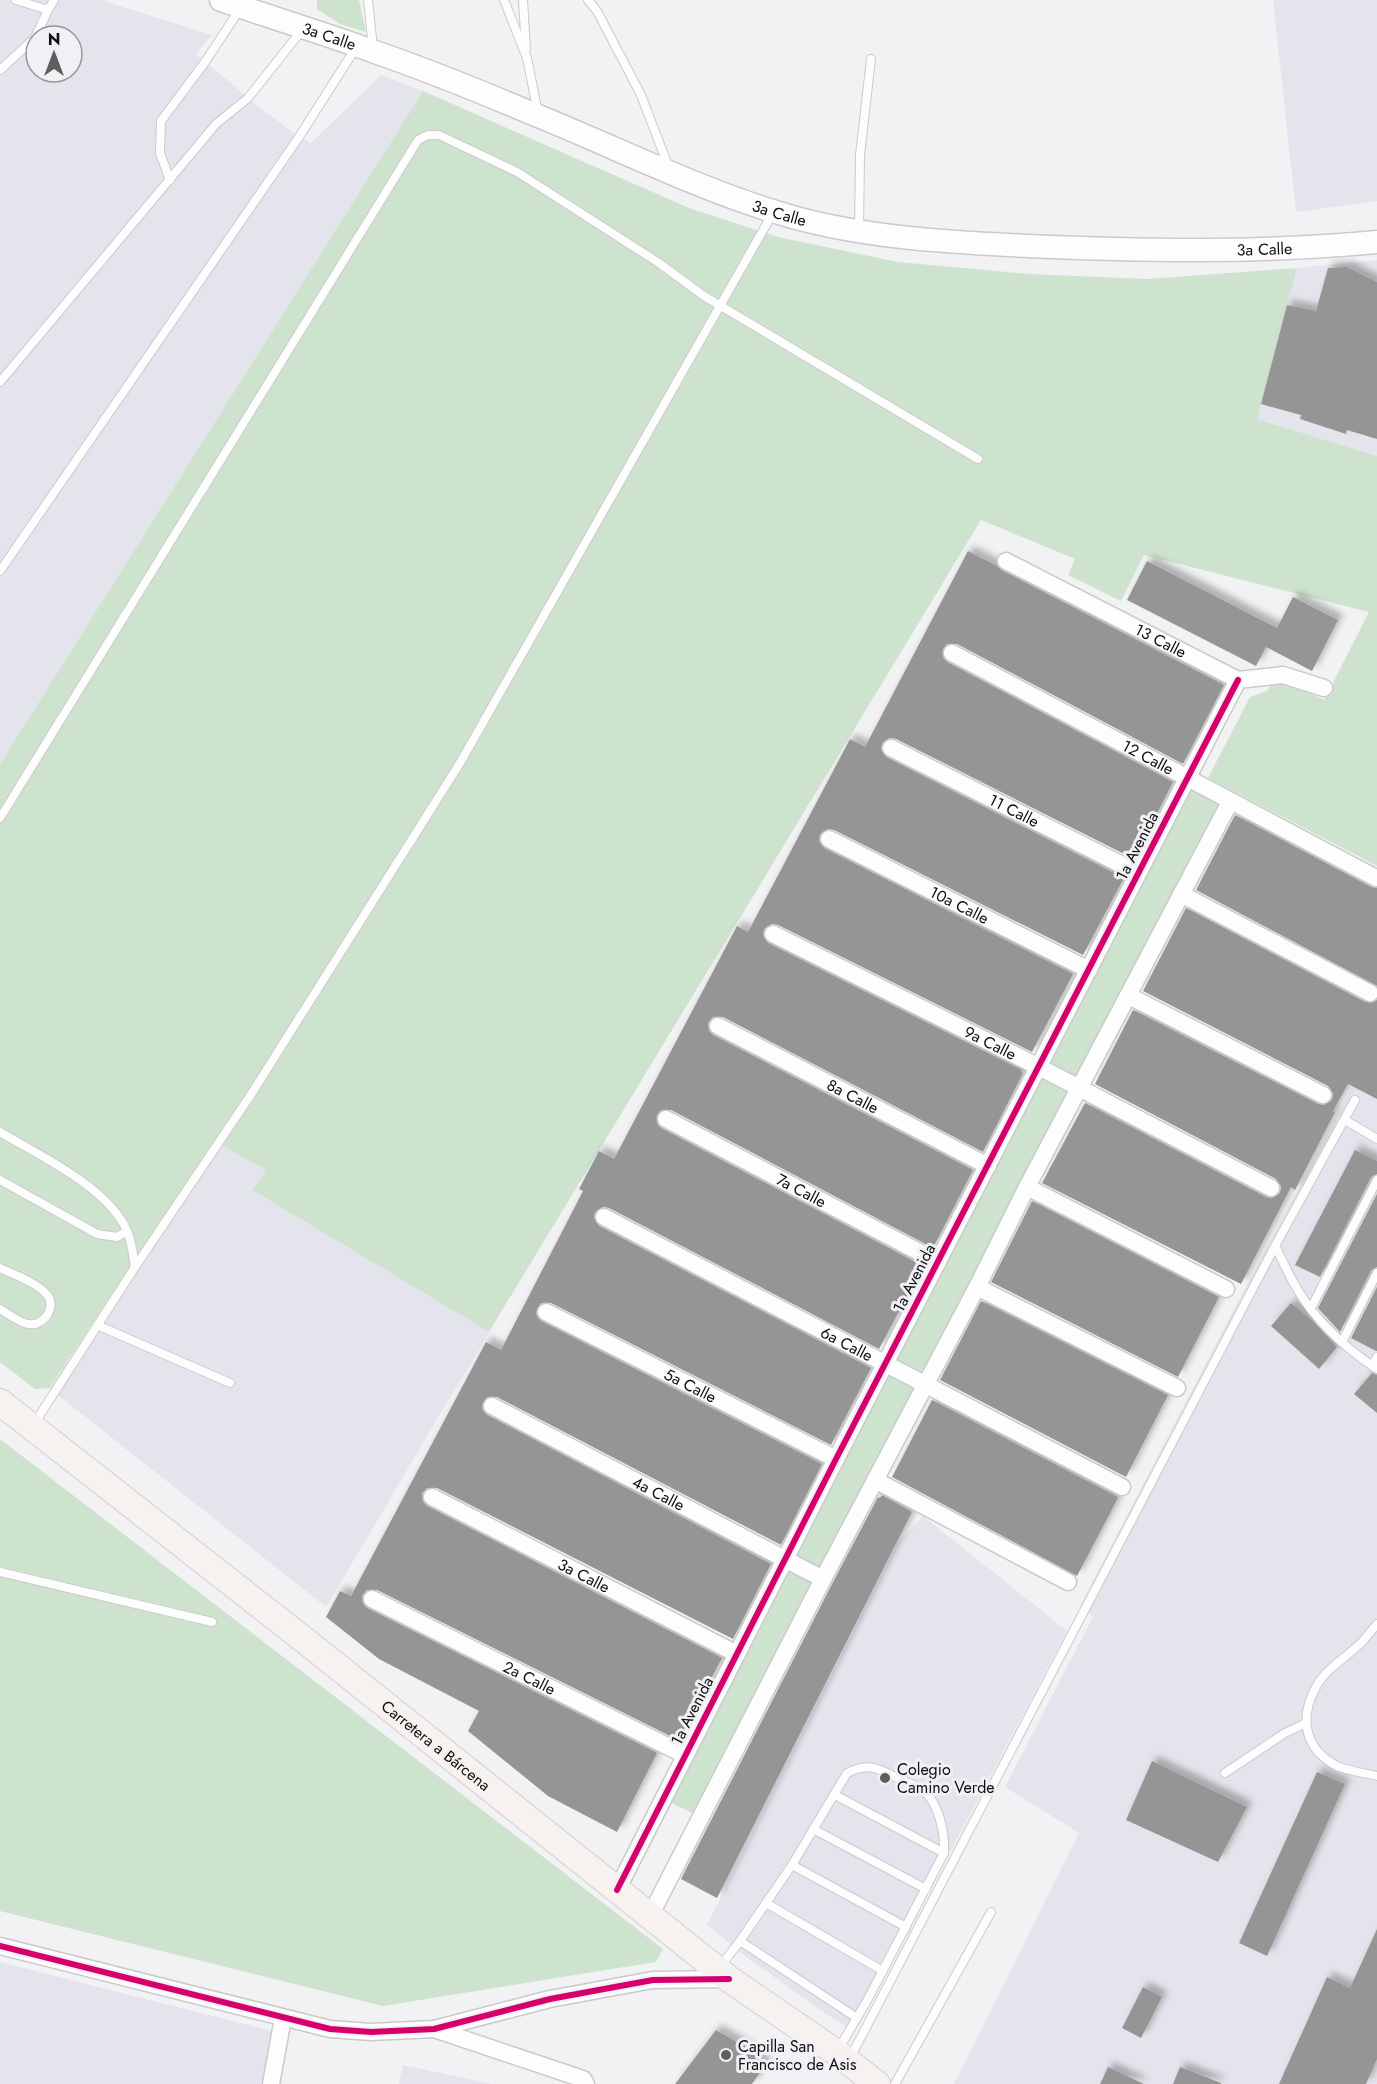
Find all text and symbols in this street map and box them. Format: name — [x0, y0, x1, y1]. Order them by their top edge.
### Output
street label: 3a Calle — [299, 16, 359, 56]
north arrow — [24, 24, 84, 84]
text: N — [48, 28, 60, 51]
street label: 3a Calle — [749, 194, 809, 232]
street label: 3a Calle — [1236, 236, 1293, 261]
street label: 13 Calle — [1131, 618, 1191, 663]
street label: 12 Calle — [1118, 734, 1178, 780]
street label: 11 Calle — [985, 788, 1043, 833]
street label: 1a Avenida — [1110, 808, 1164, 884]
street label: 10a Calle — [926, 880, 993, 929]
street label: 9a Calle — [960, 1020, 1020, 1065]
street label: 8a Calle — [823, 1073, 883, 1119]
street label: 7a Calle — [772, 1168, 831, 1213]
street label: 1a Avenida — [887, 1240, 941, 1316]
street label: 6a Calle — [817, 1320, 877, 1367]
street label: 5a Calle — [660, 1362, 721, 1408]
street label: 4a Calle — [628, 1470, 689, 1516]
street label: 3a Calle — [554, 1552, 614, 1598]
street label: 2a Calle — [499, 1655, 560, 1700]
street label: 1a Avenida — [665, 1673, 719, 1749]
street label: Carretera a Bárcena — [376, 1694, 496, 1796]
place label: Colegio Camino Verde — [897, 1758, 995, 1799]
marker: Colegio Camino Verde — [878, 1771, 892, 1785]
place label: Capilla San Francisco de Asis — [738, 2035, 856, 2076]
marker: Capilla San Francisco de Asis — [719, 2048, 733, 2062]

